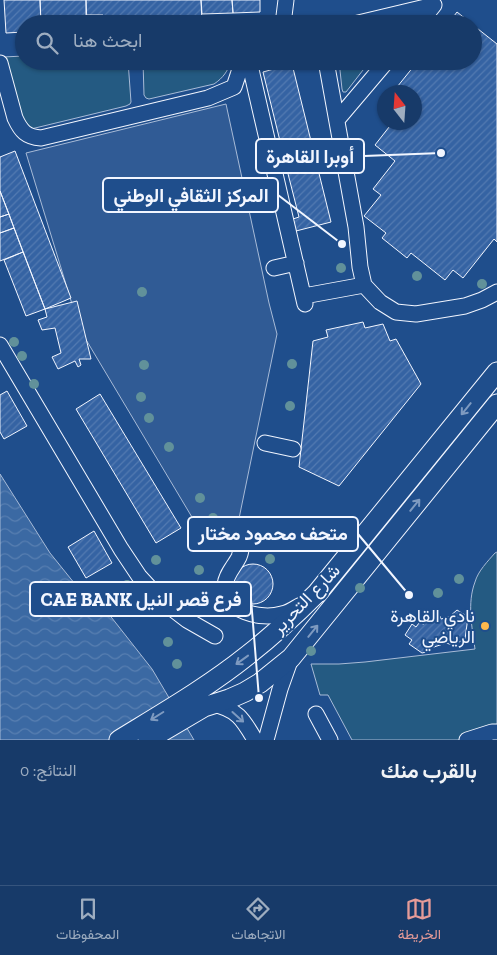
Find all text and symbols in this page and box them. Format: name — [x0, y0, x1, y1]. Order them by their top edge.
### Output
search box — [15, 15, 482, 70]
icon: search — [33, 29, 61, 57]
text: ابحث هنا — [73, 29, 143, 52]
north arrow — [377, 85, 422, 130]
callout: أوبرا القاهرة — [256, 139, 364, 173]
text: أوبرا القاهرة — [266, 145, 354, 169]
callout: المركز الثقافي الوطني — [103, 178, 278, 212]
text: المركز الثقافي الوطني — [113, 184, 269, 212]
one-way arrow — [461, 403, 472, 416]
one-way arrow — [410, 498, 421, 511]
callout: متحف محمود مختار — [188, 517, 358, 551]
text: متحف محمود مختار — [197, 522, 348, 546]
street label: شارع التحرير — [267, 560, 345, 640]
callout: CAE BANK فرع قصر النيل — [30, 582, 251, 616]
text: CAE BANK فرع قصر النيل — [40, 588, 242, 612]
place label: نادي القاهرة الرياضي — [390, 605, 475, 652]
marker: نادي القاهرة الرياضي — [479, 620, 491, 632]
one-way arrow — [307, 625, 318, 638]
one-way arrow — [235, 655, 249, 665]
one-way arrow — [231, 711, 244, 722]
one-way arrow — [150, 712, 164, 722]
text: بالقرب منك — [381, 758, 477, 783]
text: النتائج: 0 — [20, 761, 76, 780]
tab: المحفوظات — [56, 895, 119, 947]
tab: الاتجاهات — [231, 895, 286, 947]
tab: الخريطة — [398, 895, 441, 947]

